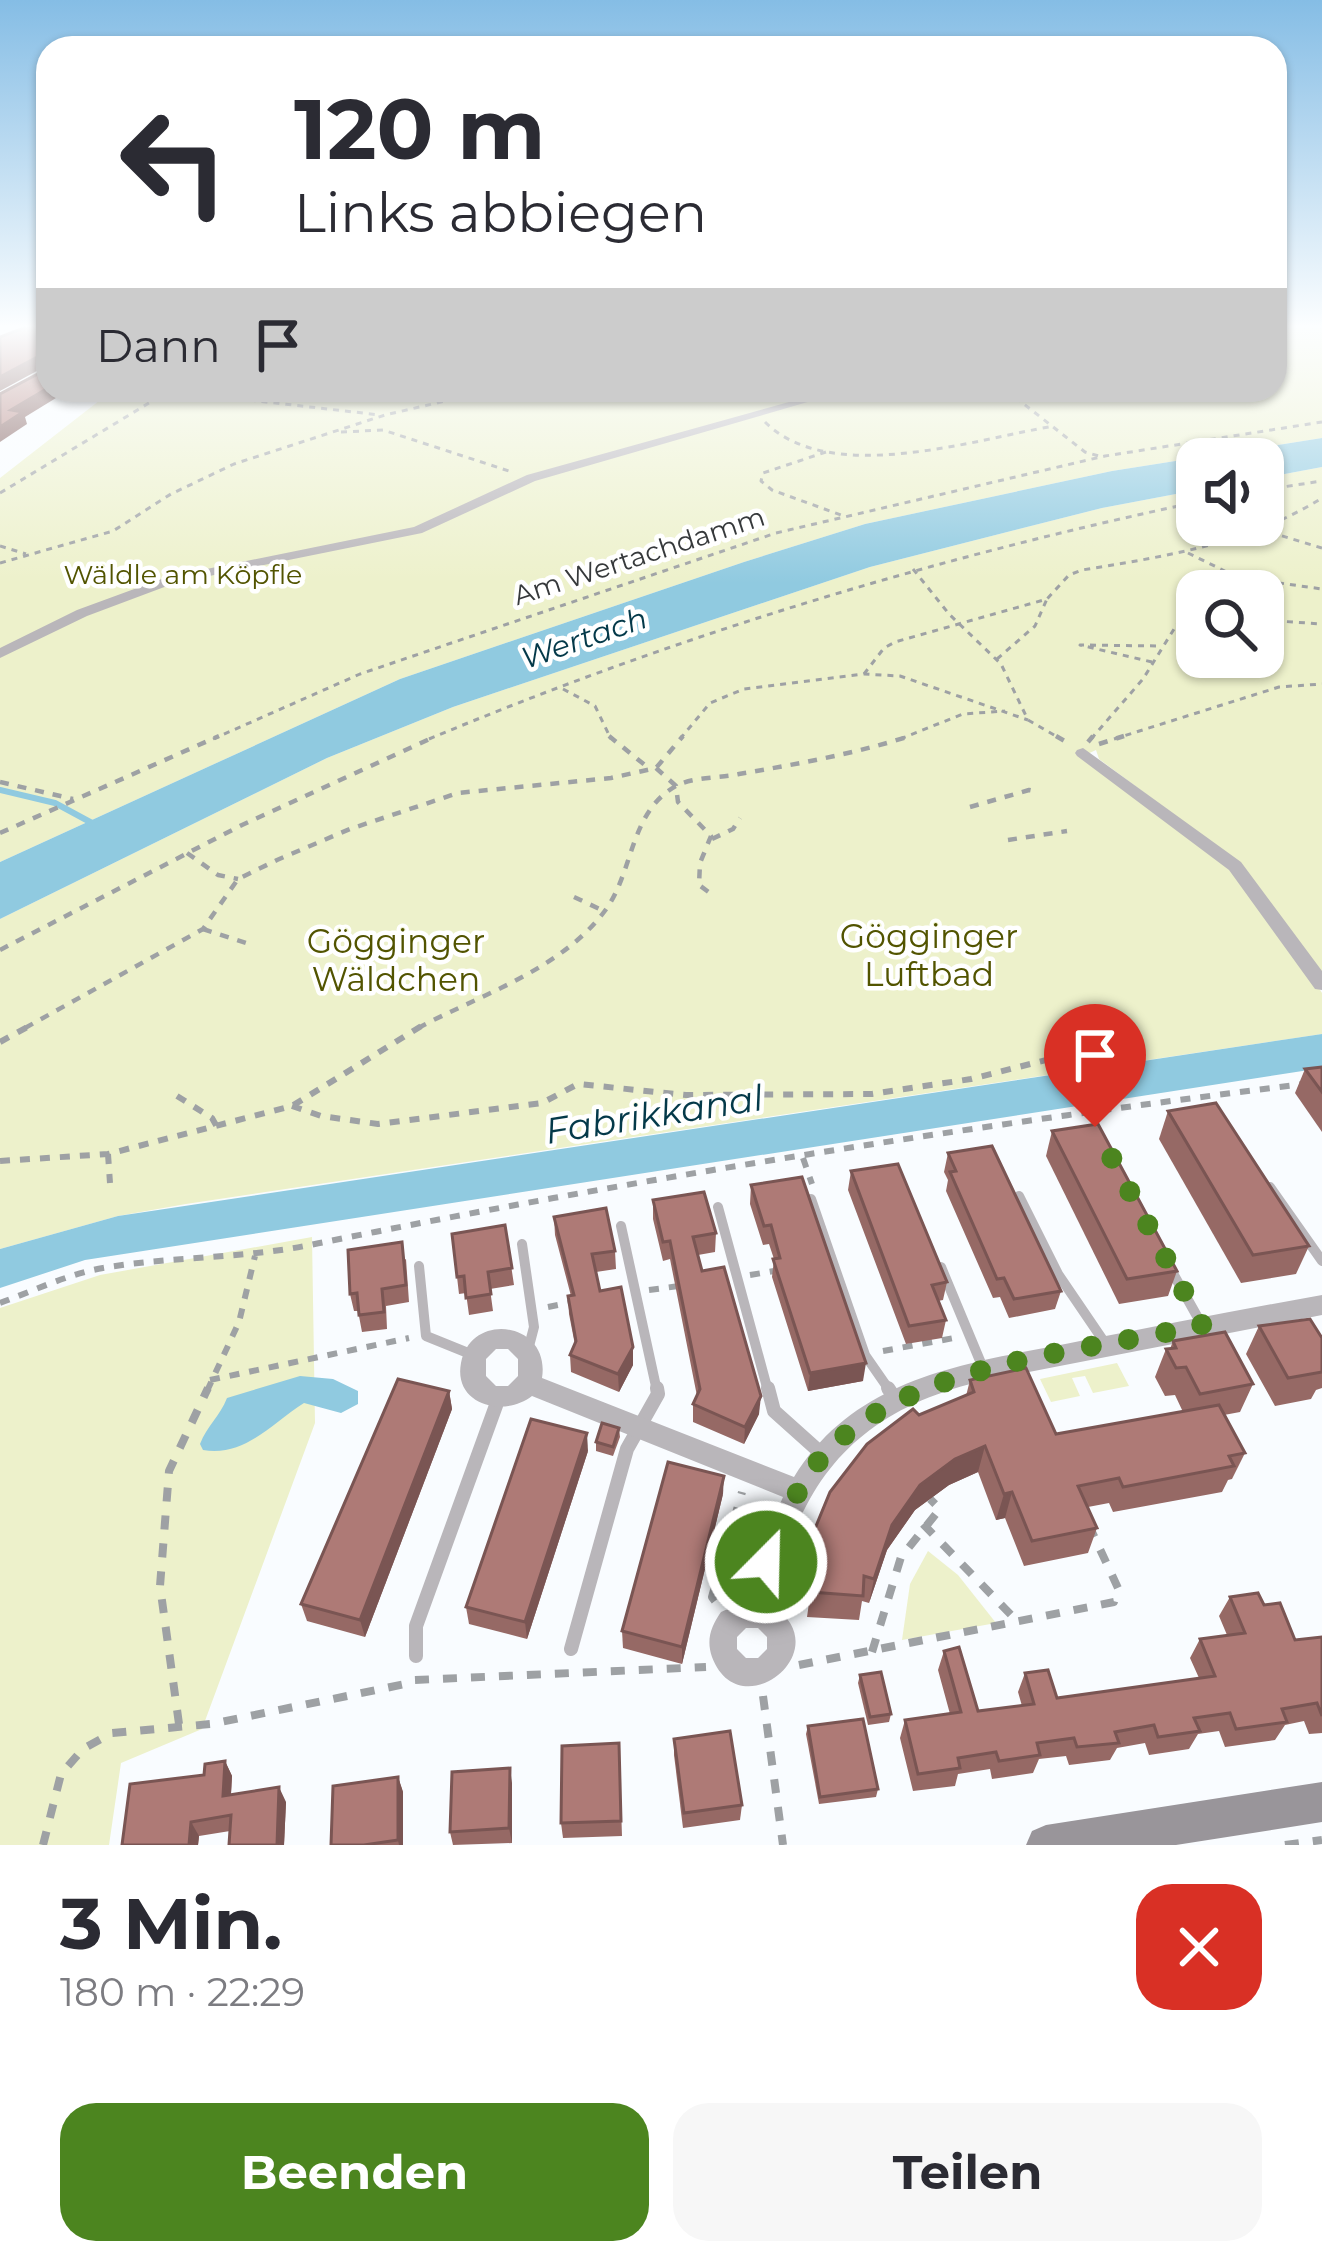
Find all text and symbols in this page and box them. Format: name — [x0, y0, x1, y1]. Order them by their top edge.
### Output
text: 120 m — [294, 78, 545, 180]
icon: left — [96, 84, 252, 240]
text: Links abbiegen — [294, 180, 707, 246]
icon: arrive — [245, 312, 311, 378]
text: Dann — [96, 318, 221, 373]
map controls — [1176, 438, 1284, 678]
button: sound — [1176, 438, 1284, 546]
street label: Am Wertachdamm — [509, 500, 769, 612]
park label: Wäldle am Köpfle — [64, 558, 302, 591]
button: search — [1176, 570, 1284, 678]
water label: Wertach — [516, 599, 652, 677]
park label: Gögginger Luftbad — [840, 916, 1018, 994]
park label: Gögginger Wäldchen — [307, 921, 485, 999]
pin — [1044, 1004, 1146, 1127]
icon: arrive — [1062, 1022, 1128, 1088]
water label: Fabrikkanal — [542, 1075, 766, 1153]
position arrow — [703, 1499, 829, 1625]
text: 3 Min. — [60, 1879, 282, 1967]
button: close — [1136, 1884, 1262, 2010]
text: 180 m · 22:29 — [60, 1968, 305, 2016]
button: Beenden — [60, 2103, 649, 2241]
button: Teilen — [673, 2103, 1262, 2241]

